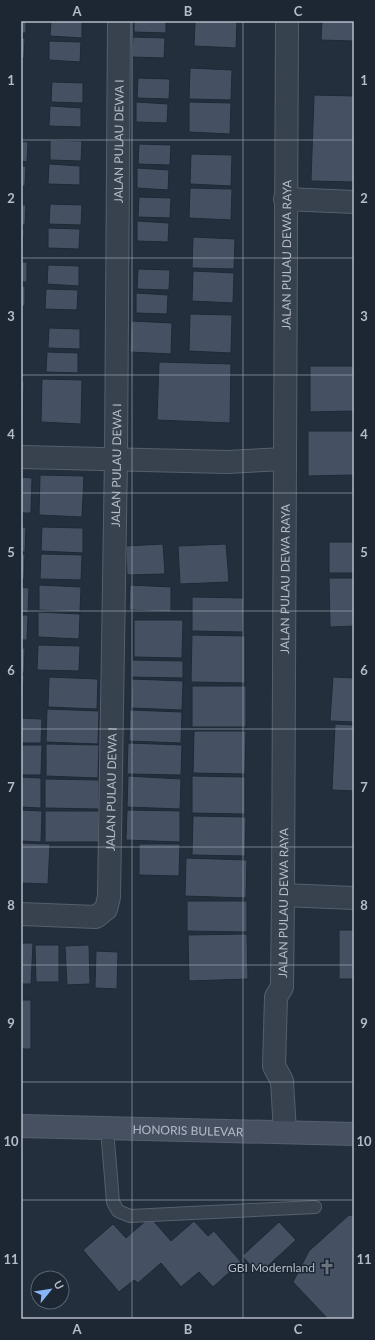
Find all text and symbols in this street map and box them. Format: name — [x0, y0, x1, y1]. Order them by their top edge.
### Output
text: A — [71, 3, 82, 19]
text: B — [184, 3, 193, 19]
text: C — [294, 3, 303, 19]
text: 1 — [7, 72, 15, 88]
text: 1 — [360, 72, 368, 88]
street label: JALAN PULAU DEWA I — [110, 79, 126, 203]
street label: JALAN PULAU DEWA RAYA — [278, 179, 294, 330]
text: 2 — [7, 190, 15, 206]
text: 2 — [360, 190, 368, 206]
text: 3 — [7, 308, 15, 324]
text: 3 — [360, 308, 368, 324]
street label: JALAN PULAU DEWA I — [107, 403, 124, 527]
text: 4 — [7, 426, 15, 442]
text: 4 — [360, 426, 368, 442]
street label: JALAN PULAU DEWA RAYA — [277, 503, 292, 654]
text: 5 — [7, 544, 15, 560]
text: 5 — [360, 544, 368, 560]
text: 6 — [7, 662, 15, 678]
text: 6 — [360, 662, 368, 678]
street label: JALAN PULAU DEWA I — [102, 727, 119, 851]
text: 7 — [7, 779, 15, 795]
text: 7 — [360, 779, 368, 795]
street label: JALAN PULAU DEWA RAYA — [275, 827, 291, 978]
text: 8 — [7, 897, 15, 913]
text: 8 — [360, 897, 368, 913]
text: 9 — [7, 1015, 15, 1031]
text: 9 — [360, 1015, 368, 1031]
street label: HONORIS BULEVAR — [132, 1121, 244, 1139]
text: 10 — [3, 1133, 19, 1149]
text: 10 — [356, 1133, 372, 1149]
text: 11 — [3, 1251, 19, 1267]
text: 11 — [356, 1251, 372, 1267]
church icon: GBI Modernland — [318, 1258, 336, 1276]
place label: GBI Modernland — [228, 1260, 315, 1275]
north arrow — [30, 1270, 70, 1310]
text: U — [51, 1278, 67, 1292]
text: A — [71, 1321, 82, 1337]
text: B — [184, 1321, 193, 1337]
text: C — [294, 1321, 303, 1337]

